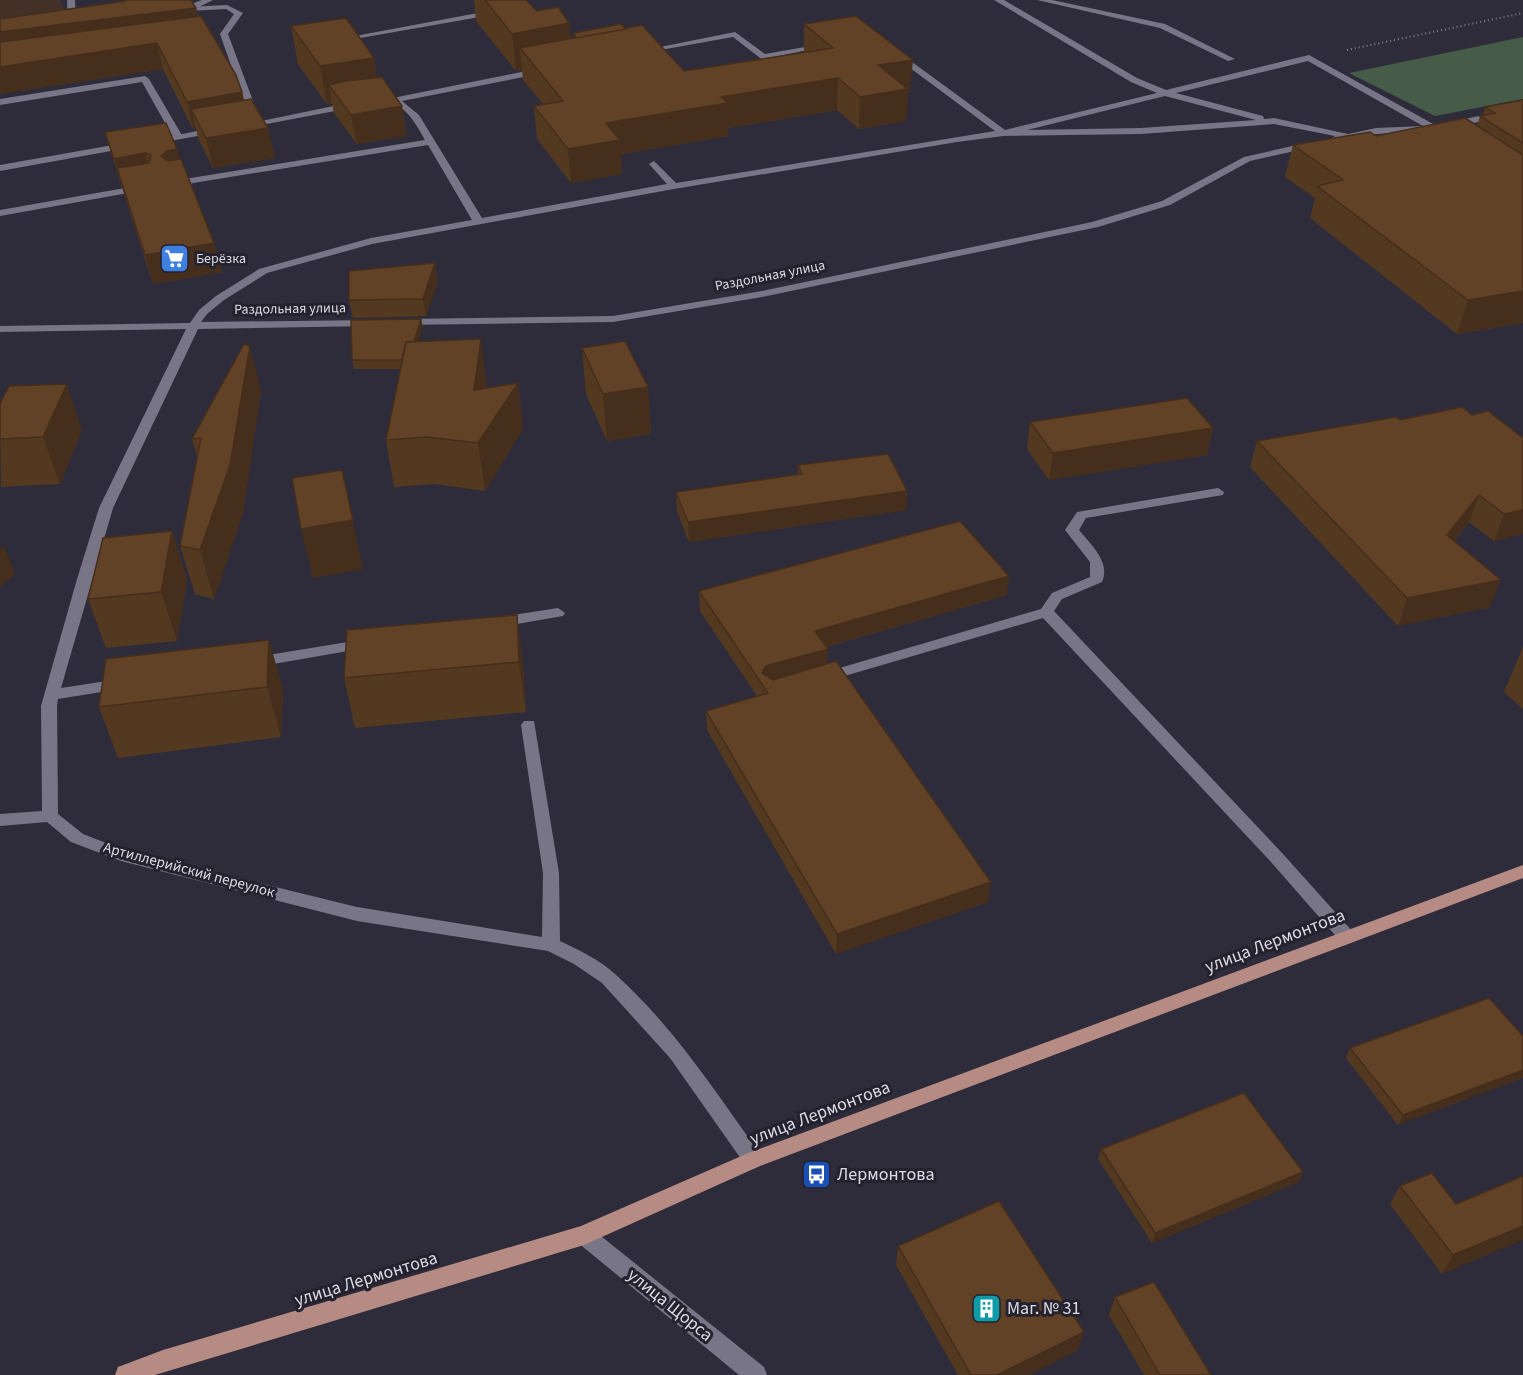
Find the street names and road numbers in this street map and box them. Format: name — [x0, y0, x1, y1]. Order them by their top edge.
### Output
street label: Раздольная улица — [713, 256, 827, 296]
street label: Раздольная улица — [234, 298, 346, 320]
street label: Артиллерийский переулок — [101, 837, 277, 903]
street label: улица Лермонтова — [1201, 903, 1349, 979]
street label: улица Лермонтова — [746, 1075, 894, 1151]
street label: улица Лермонтова — [291, 1245, 441, 1313]
street label: улица Щорса — [622, 1263, 718, 1347]

